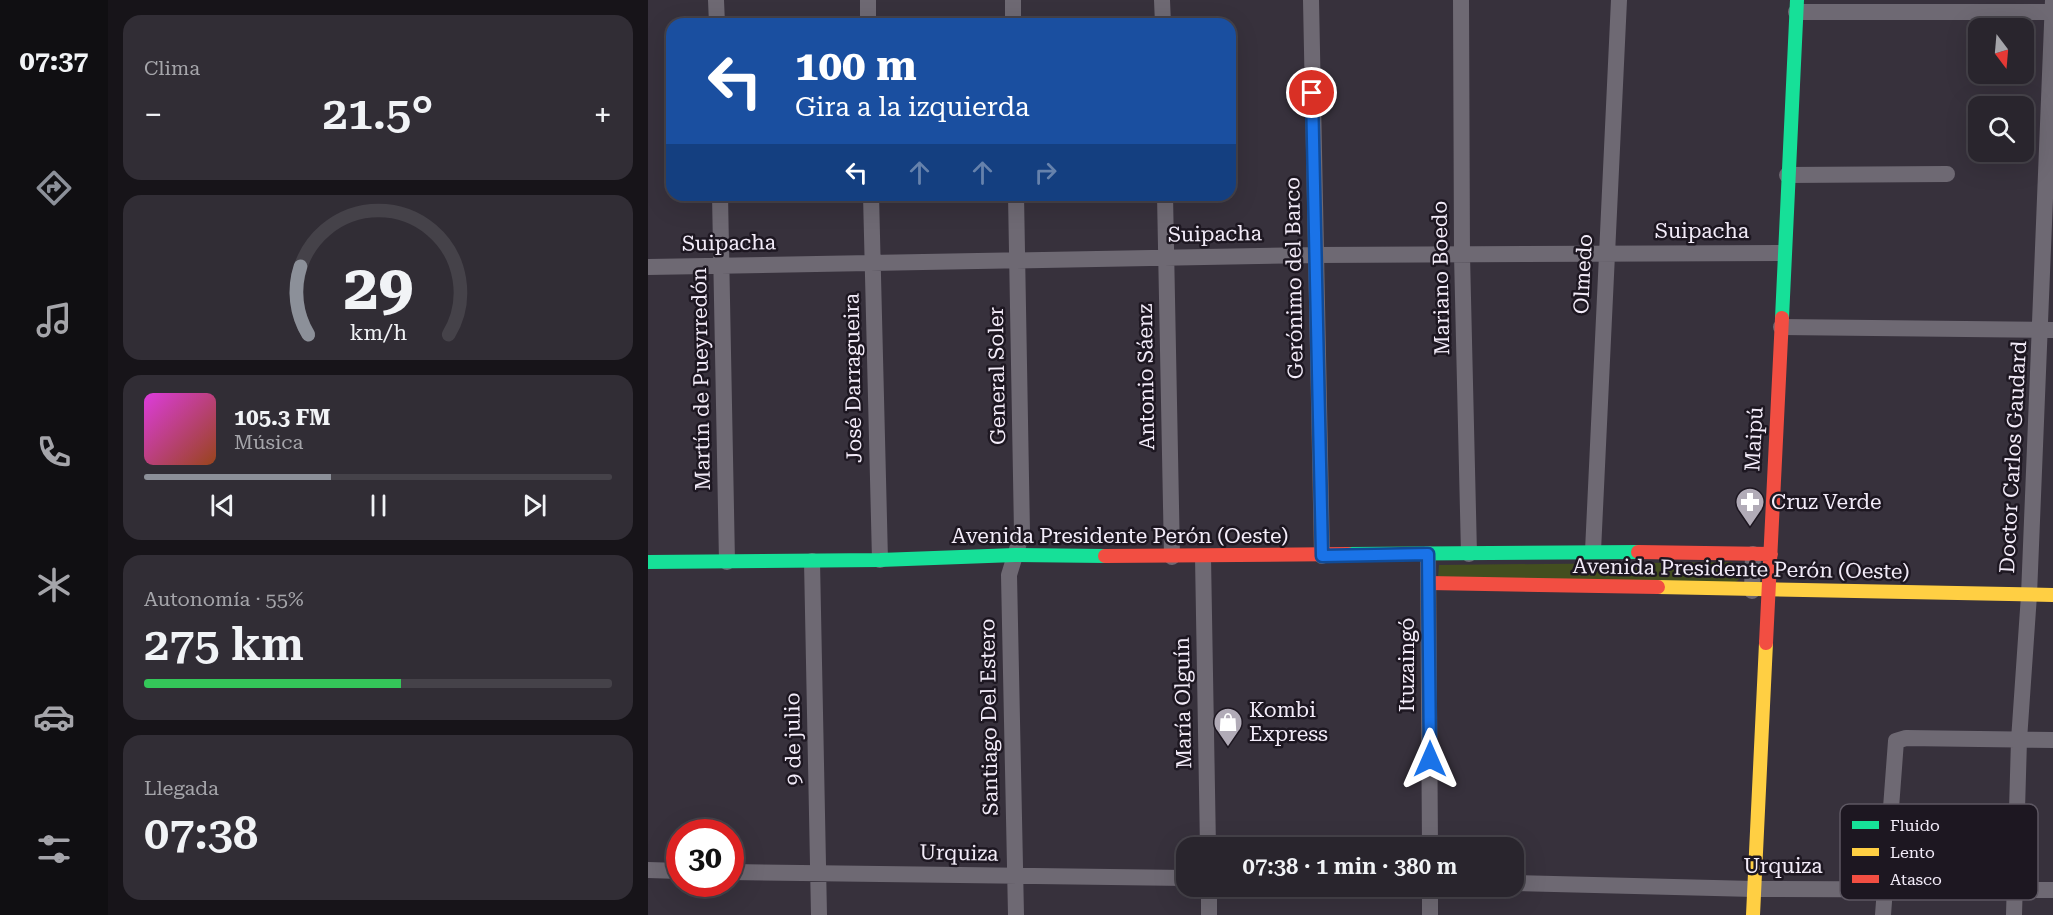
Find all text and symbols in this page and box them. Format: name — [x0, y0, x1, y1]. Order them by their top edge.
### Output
north arrow — [1968, 18, 2034, 84]
map controls — [1968, 18, 2034, 162]
text: 100 m — [795, 41, 917, 90]
icon: left — [696, 42, 774, 120]
text: 07:37 — [20, 45, 88, 77]
text: Clima — [144, 56, 200, 80]
pin — [1286, 67, 1337, 118]
icon: arrive — [1295, 76, 1328, 109]
text: 21.5° — [322, 87, 434, 140]
text: Gira a la izquierda — [795, 91, 1030, 123]
text: − — [144, 95, 162, 134]
text: + — [594, 95, 612, 134]
button: search — [1968, 96, 2034, 162]
icon: left — [840, 156, 873, 189]
icon: ahead — [903, 156, 936, 189]
icon: ahead — [966, 156, 999, 189]
icon: right — [1029, 156, 1062, 189]
icon: directions — [33, 167, 75, 209]
street label: Gerónimo del Barco — [1280, 177, 1308, 379]
street label: Mariano Boedo — [1428, 200, 1454, 356]
street label: Suipacha — [1655, 219, 1750, 243]
street label: Suipacha — [1168, 221, 1263, 247]
street label: Suipacha — [682, 230, 777, 256]
street label: Olmedo — [1569, 233, 1597, 315]
text: 29 — [343, 251, 413, 324]
street label: Martín de Pueyrredón — [687, 267, 715, 491]
street label: José Darragueira — [840, 292, 866, 463]
icon: music — [33, 299, 75, 341]
street label: Antonio Sáenz — [1133, 303, 1159, 450]
street label: General Soler — [984, 306, 1010, 445]
text: km/h — [349, 320, 407, 345]
street label: Doctor Carlos Gaudard — [1995, 340, 2031, 574]
text: 105.3 FM — [234, 405, 331, 430]
street label: Maipú — [1740, 406, 1768, 472]
text: Música — [234, 430, 303, 454]
icon: phone — [33, 431, 75, 473]
pharmacy icon: Cruz Verde — [1734, 486, 1766, 528]
icon: previous — [206, 489, 239, 522]
icon: pause — [362, 489, 395, 522]
icon: next — [518, 489, 551, 522]
place label: Cruz Verde — [1771, 490, 1882, 514]
street label: Avenida Presidente Perón (Oeste) — [952, 524, 1288, 548]
street label: Avenida Presidente Perón (Oeste) — [1572, 554, 1910, 584]
icon: climate — [33, 564, 75, 606]
text: Autonomía · 55% — [144, 587, 304, 611]
text: 275 km — [144, 618, 304, 671]
street label: Santiago Del Estero — [975, 618, 1003, 816]
street label: Ituzaingó — [1395, 618, 1419, 712]
street label: María Olguín — [1170, 637, 1196, 769]
street label: 9 de julio — [780, 692, 806, 786]
icon: car — [33, 696, 75, 738]
place label: Kombi Express — [1249, 698, 1328, 746]
shop icon: Kombi Express — [1212, 706, 1244, 748]
position arrow — [1398, 727, 1462, 791]
text: Llegada — [144, 776, 219, 800]
legend — [1840, 804, 2038, 900]
text: 07:38 — [144, 807, 258, 860]
text: Fluido — [1890, 816, 1940, 835]
speed limit sign: 30 — [666, 819, 744, 897]
icon: filters — [33, 828, 75, 870]
street label: Urquiza — [919, 840, 999, 866]
text: Lento — [1890, 843, 1935, 862]
text: 07:38 · 1 min · 380 m — [1243, 854, 1457, 879]
street label: Urquiza — [1743, 854, 1823, 878]
text: Atasco — [1890, 870, 1942, 889]

